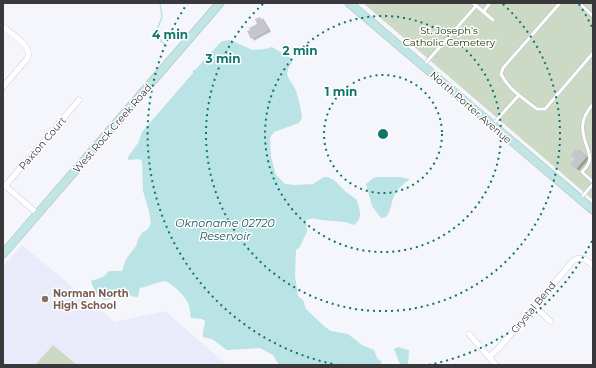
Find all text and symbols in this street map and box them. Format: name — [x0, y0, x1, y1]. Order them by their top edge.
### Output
park label: St. Joseph's Catholic Cemetery — [403, 24, 496, 49]
text: 4 min — [152, 27, 188, 42]
text: 2 min — [283, 43, 317, 58]
text: 3 min — [205, 51, 241, 66]
street label: North Porter Avenue — [427, 68, 514, 146]
street label: West Rock Creek Road — [70, 81, 155, 175]
text: 1 min — [325, 84, 357, 99]
street label: Paxton Court — [16, 114, 69, 172]
centre of rings — [376, 127, 390, 141]
water label: Oknoname 02720 Reservoir — [175, 216, 275, 243]
street label: Crystal Bend — [508, 279, 559, 336]
place label: Norman North High School — [53, 287, 129, 312]
marker: Norman North High School — [40, 294, 50, 304]

